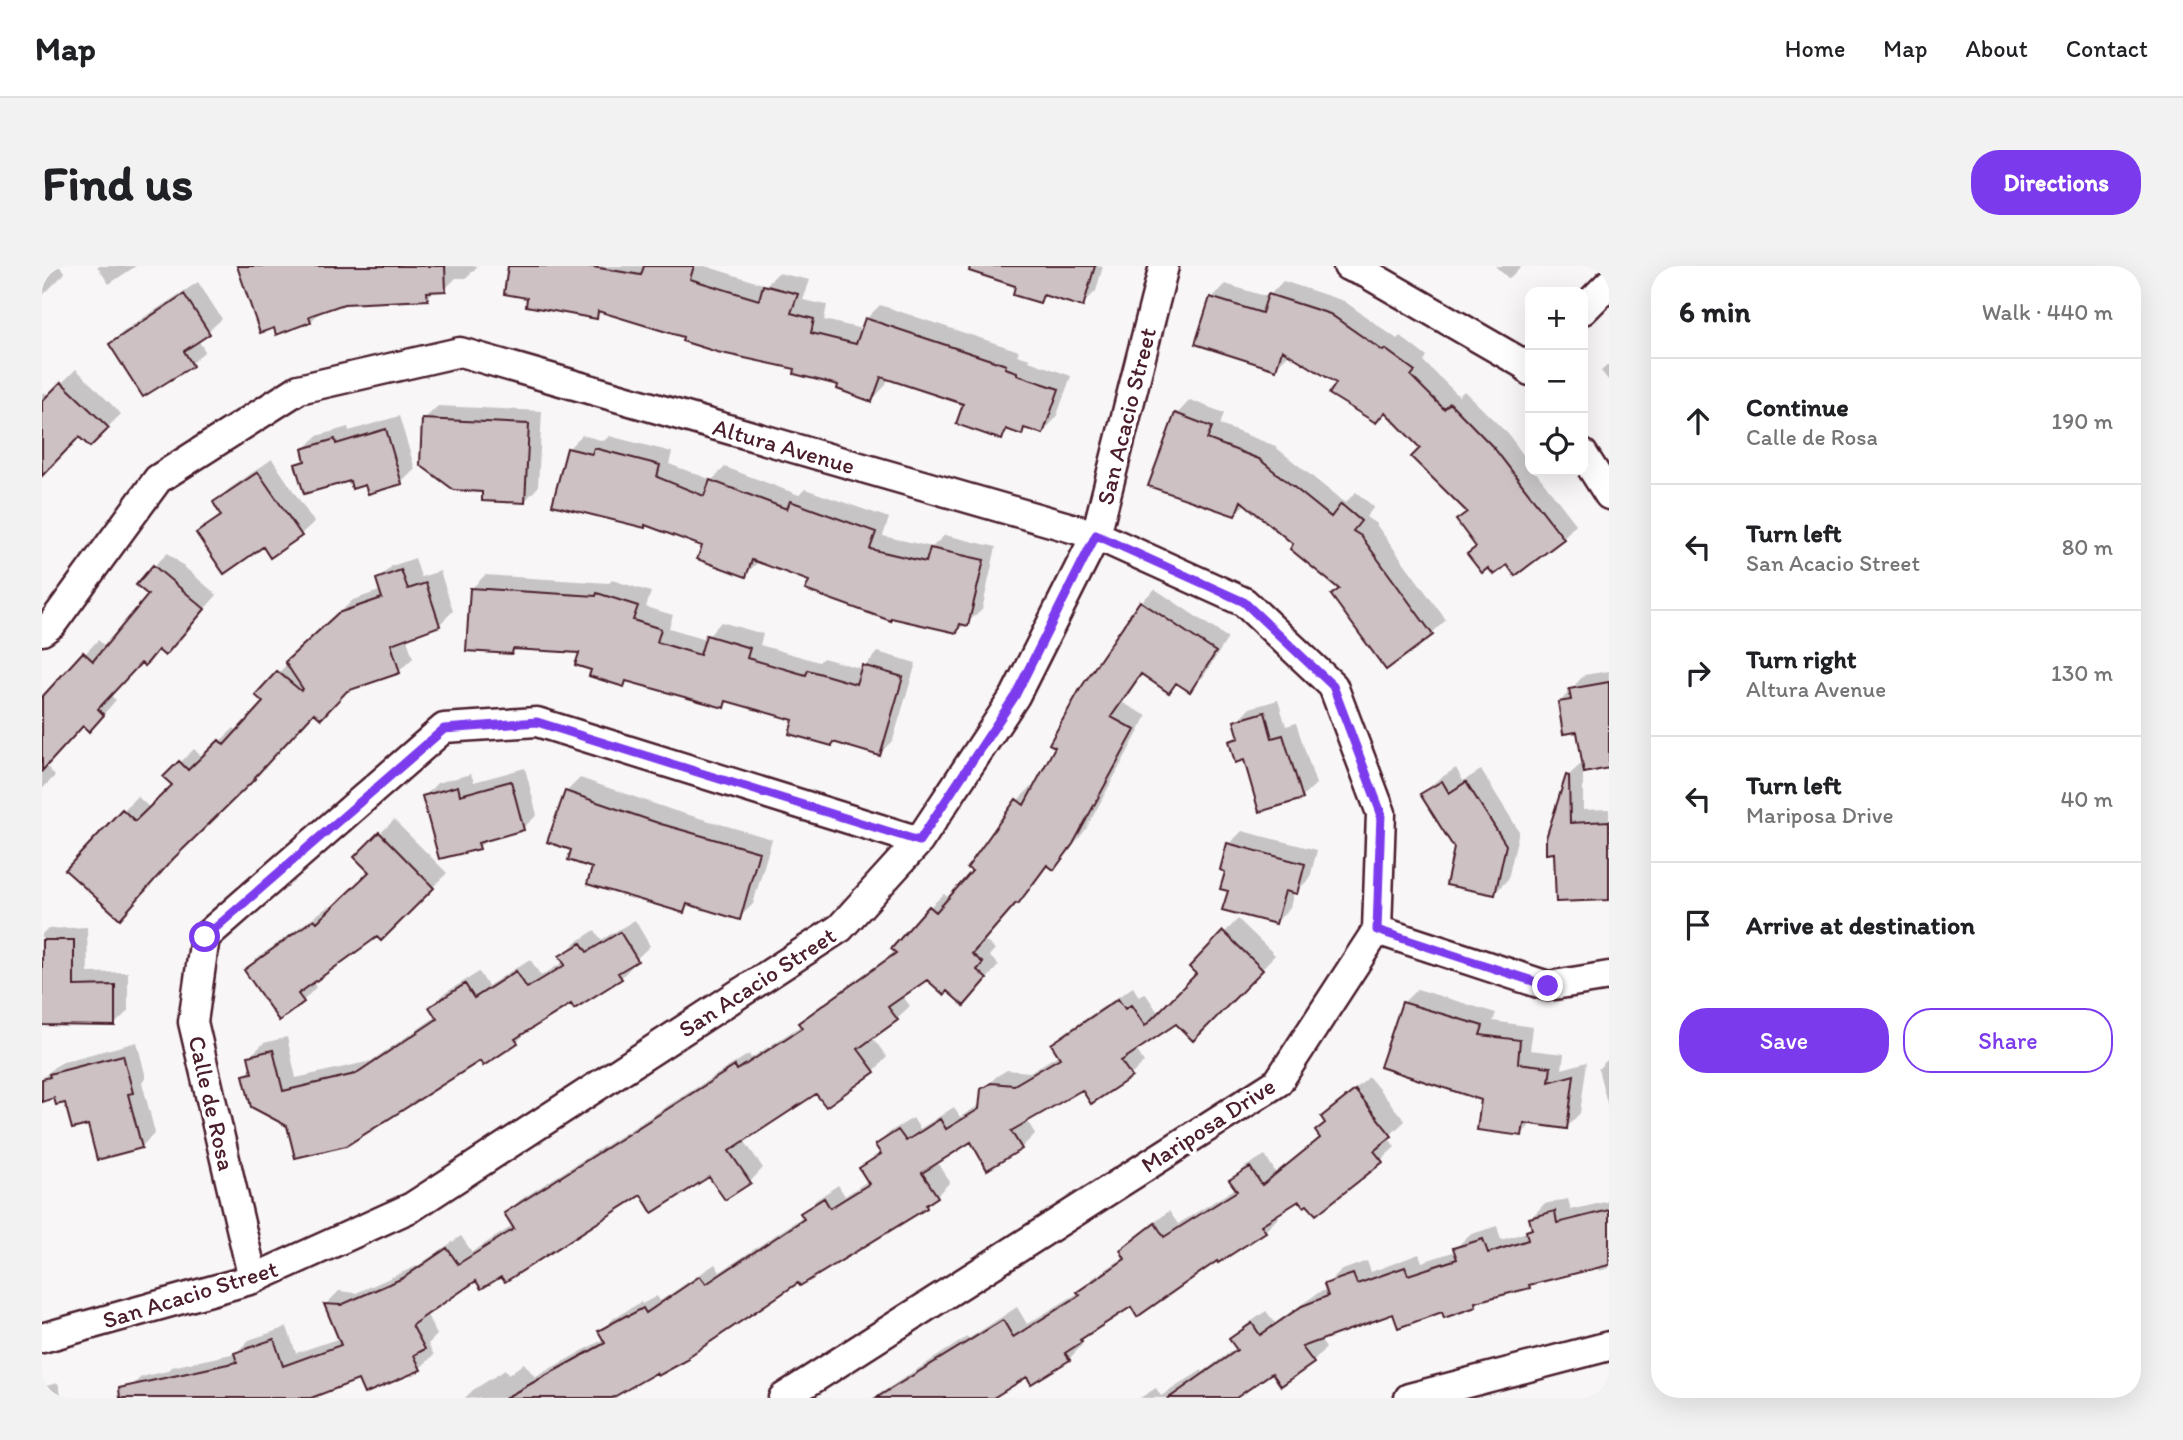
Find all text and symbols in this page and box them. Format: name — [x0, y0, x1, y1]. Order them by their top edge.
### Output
text: Map — [35, 29, 96, 68]
text: Home — [1785, 34, 1845, 63]
text: Map — [1883, 34, 1927, 63]
text: About — [1965, 34, 2028, 63]
text: Contact — [2066, 34, 2148, 63]
button: Directions — [1971, 150, 2141, 215]
text: Find us — [42, 153, 193, 212]
map controls — [1525, 287, 1588, 476]
button: + — [1525, 287, 1588, 350]
text: 6 min — [1679, 293, 1751, 330]
text: Walk · 440 m — [1982, 298, 2113, 326]
street label: San Acacio Street — [1090, 324, 1162, 508]
button: − — [1525, 350, 1588, 413]
text: Continue — [1746, 391, 1849, 423]
icon: ahead — [1679, 402, 1717, 440]
text: 190 m — [2052, 407, 2113, 435]
street label: Altura Avenue — [710, 412, 858, 480]
button: locate — [1525, 413, 1588, 476]
text: Calle de Rosa — [1746, 423, 1878, 451]
text: Turn left — [1746, 517, 1842, 549]
icon: left — [1679, 528, 1717, 566]
text: 80 m — [2062, 533, 2113, 561]
text: San Acacio Street — [1746, 549, 1920, 577]
text: Turn right — [1746, 643, 1857, 675]
icon: right — [1679, 654, 1717, 692]
text: 130 m — [2051, 659, 2113, 687]
text: Altura Avenue — [1746, 675, 1886, 703]
text: Turn left — [1746, 769, 1842, 801]
icon: left — [1679, 780, 1717, 818]
text: 40 m — [2060, 785, 2113, 813]
text: Mariposa Drive — [1746, 801, 1894, 829]
icon: arrive — [1679, 906, 1717, 944]
text: Arrive at destination — [1746, 909, 1975, 941]
street label: San Acacio Street — [673, 920, 841, 1044]
route start — [189, 921, 220, 952]
route end — [1532, 970, 1563, 1001]
button: Save — [1679, 1008, 1889, 1073]
button: Share — [1903, 1008, 2113, 1073]
street label: Calle de Rosa — [182, 1033, 242, 1173]
street label: Mariposa Drive — [1136, 1071, 1280, 1179]
street label: San Acacio Street — [99, 1254, 281, 1334]

